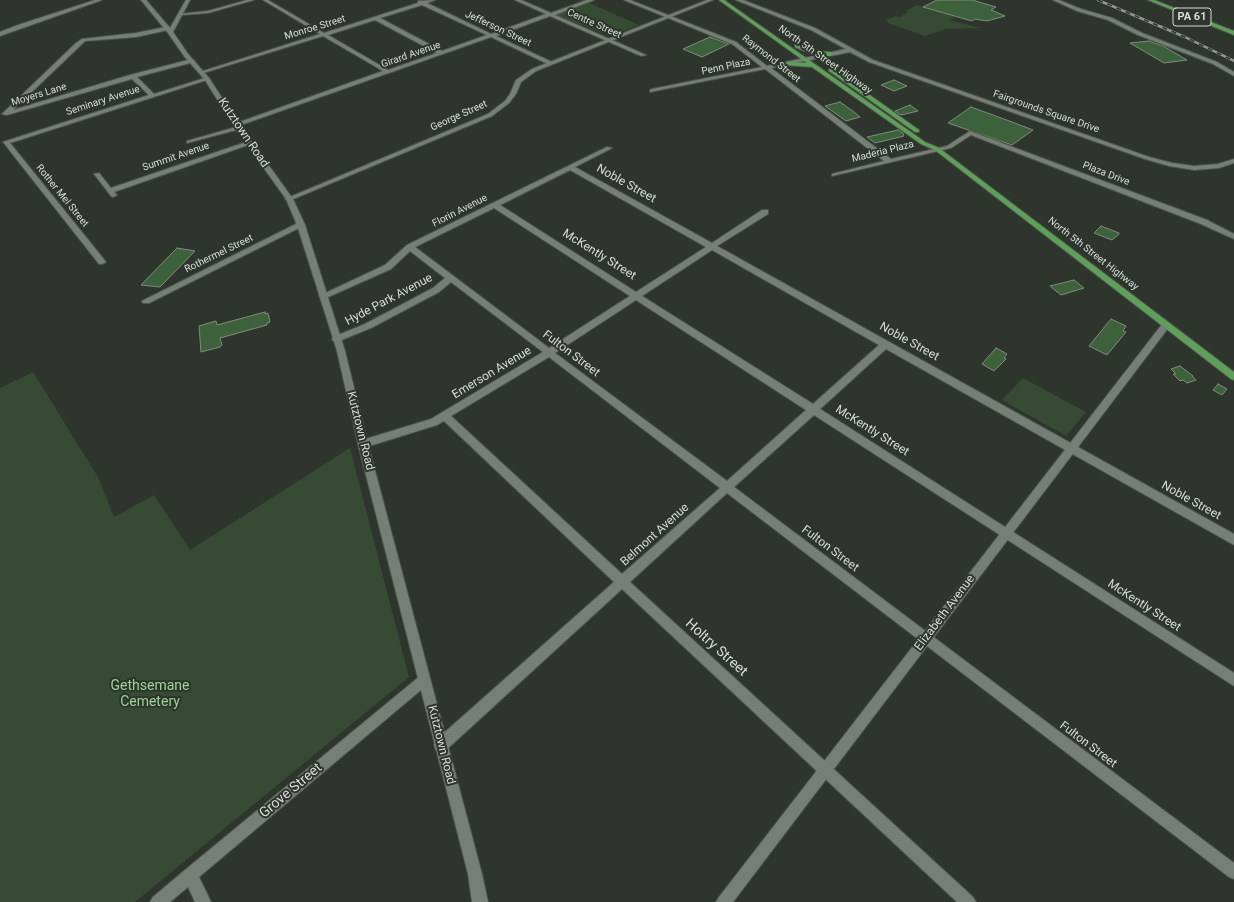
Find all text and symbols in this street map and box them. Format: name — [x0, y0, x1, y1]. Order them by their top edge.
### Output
street label: Centre Street — [565, 7, 623, 41]
street label: Jefferson Street — [463, 8, 533, 50]
road number: PA 61 — [1173, 8, 1211, 26]
street label: Monroe Street — [283, 13, 347, 43]
street label: North 5th Street Highway — [776, 23, 874, 97]
street label: Raymond Street — [739, 32, 803, 86]
street label: Girard Avenue — [380, 39, 442, 71]
street label: Penn Plaza — [700, 56, 752, 78]
street label: Moyers Lane — [10, 81, 68, 109]
street label: Seminary Avenue — [65, 83, 141, 119]
street label: Fairgrounds Square Drive — [991, 88, 1101, 136]
street label: Kutztown Road — [214, 96, 272, 170]
street label: George Street — [429, 98, 489, 134]
street label: Maderia Plaza — [851, 139, 915, 165]
street label: Summit Avenue — [141, 140, 211, 174]
street label: Plaza Drive — [1081, 160, 1131, 188]
street label: Rother Mel Street — [33, 162, 91, 230]
street label: Noble Street — [594, 162, 658, 206]
street label: Florin Avenue — [430, 192, 490, 230]
street label: North 5th Street Highway — [1045, 215, 1141, 293]
street label: McKently Street — [559, 227, 639, 283]
street label: Rothermel Street — [183, 232, 255, 276]
street label: Hyde Park Avenue — [343, 271, 435, 329]
street label: Noble Street — [877, 320, 941, 364]
street label: Fulton Street — [540, 328, 602, 380]
street label: Emerson Avenue — [450, 344, 534, 402]
street label: Kutztown Road — [343, 390, 377, 472]
street label: McKently Street — [832, 403, 912, 459]
street label: Noble Street — [1159, 479, 1223, 523]
street label: Belmont Avenue — [618, 501, 692, 569]
street label: Fulton Street — [799, 523, 861, 575]
street label: Elizabeth Avenue — [912, 572, 978, 654]
street label: McKently Street — [1105, 577, 1183, 635]
street label: Holtry Street — [681, 616, 751, 680]
park label: Gethsemane Cemetery — [111, 678, 189, 710]
street label: Kutztown Road — [424, 704, 458, 786]
street label: Fulton Street — [1057, 719, 1119, 771]
street label: Grove Street — [256, 760, 326, 822]

